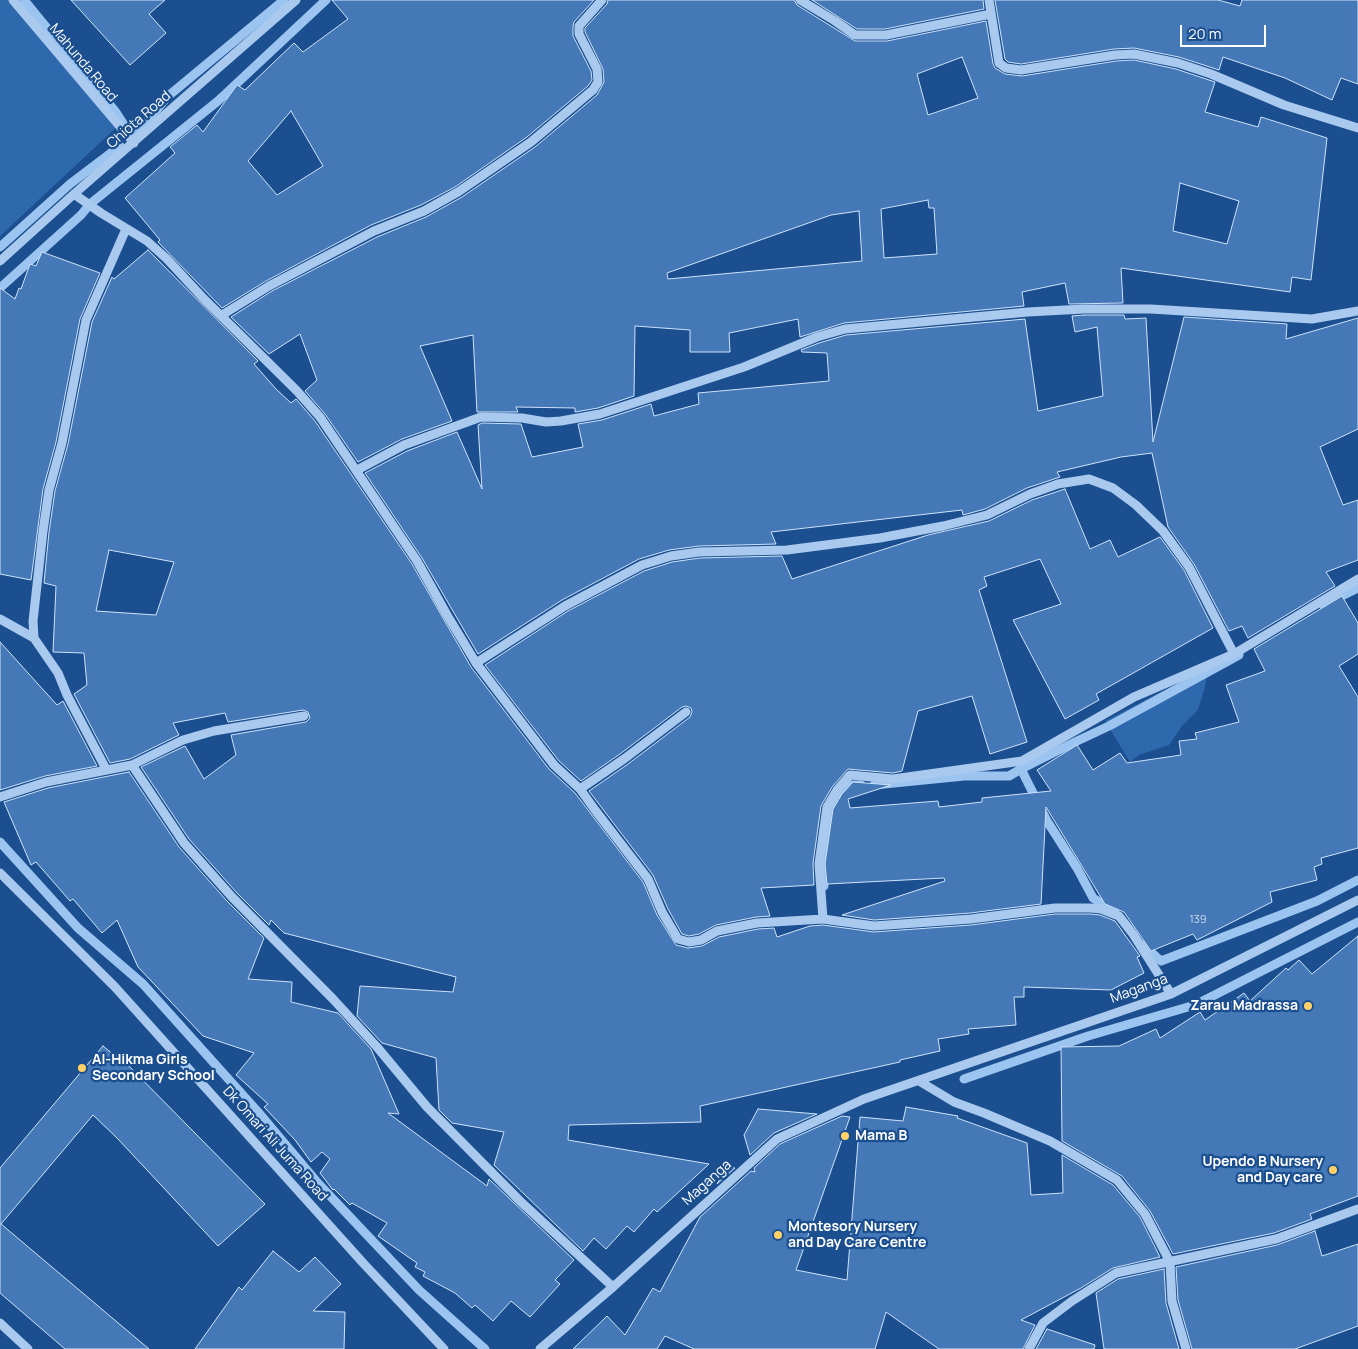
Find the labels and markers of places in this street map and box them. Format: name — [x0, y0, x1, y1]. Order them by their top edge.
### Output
place label: Zarau Madrassa — [1190, 998, 1298, 1014]
marker: Zarau Madrassa — [1302, 1000, 1314, 1012]
place label: Al-Hikma Girls Secondary School — [92, 1052, 215, 1084]
marker: Al-Hikma Girls Secondary School — [76, 1062, 88, 1074]
place label: Mama B — [855, 1128, 907, 1144]
marker: Mama B — [839, 1130, 851, 1142]
place label: Upendo B Nursery and Day care — [1202, 1154, 1323, 1186]
marker: Upendo B Nursery and Day care — [1327, 1164, 1339, 1176]
place label: Montesory Nursery and Day Care Centre — [788, 1219, 927, 1252]
marker: Montesory Nursery and Day Care Centre — [772, 1229, 784, 1241]

